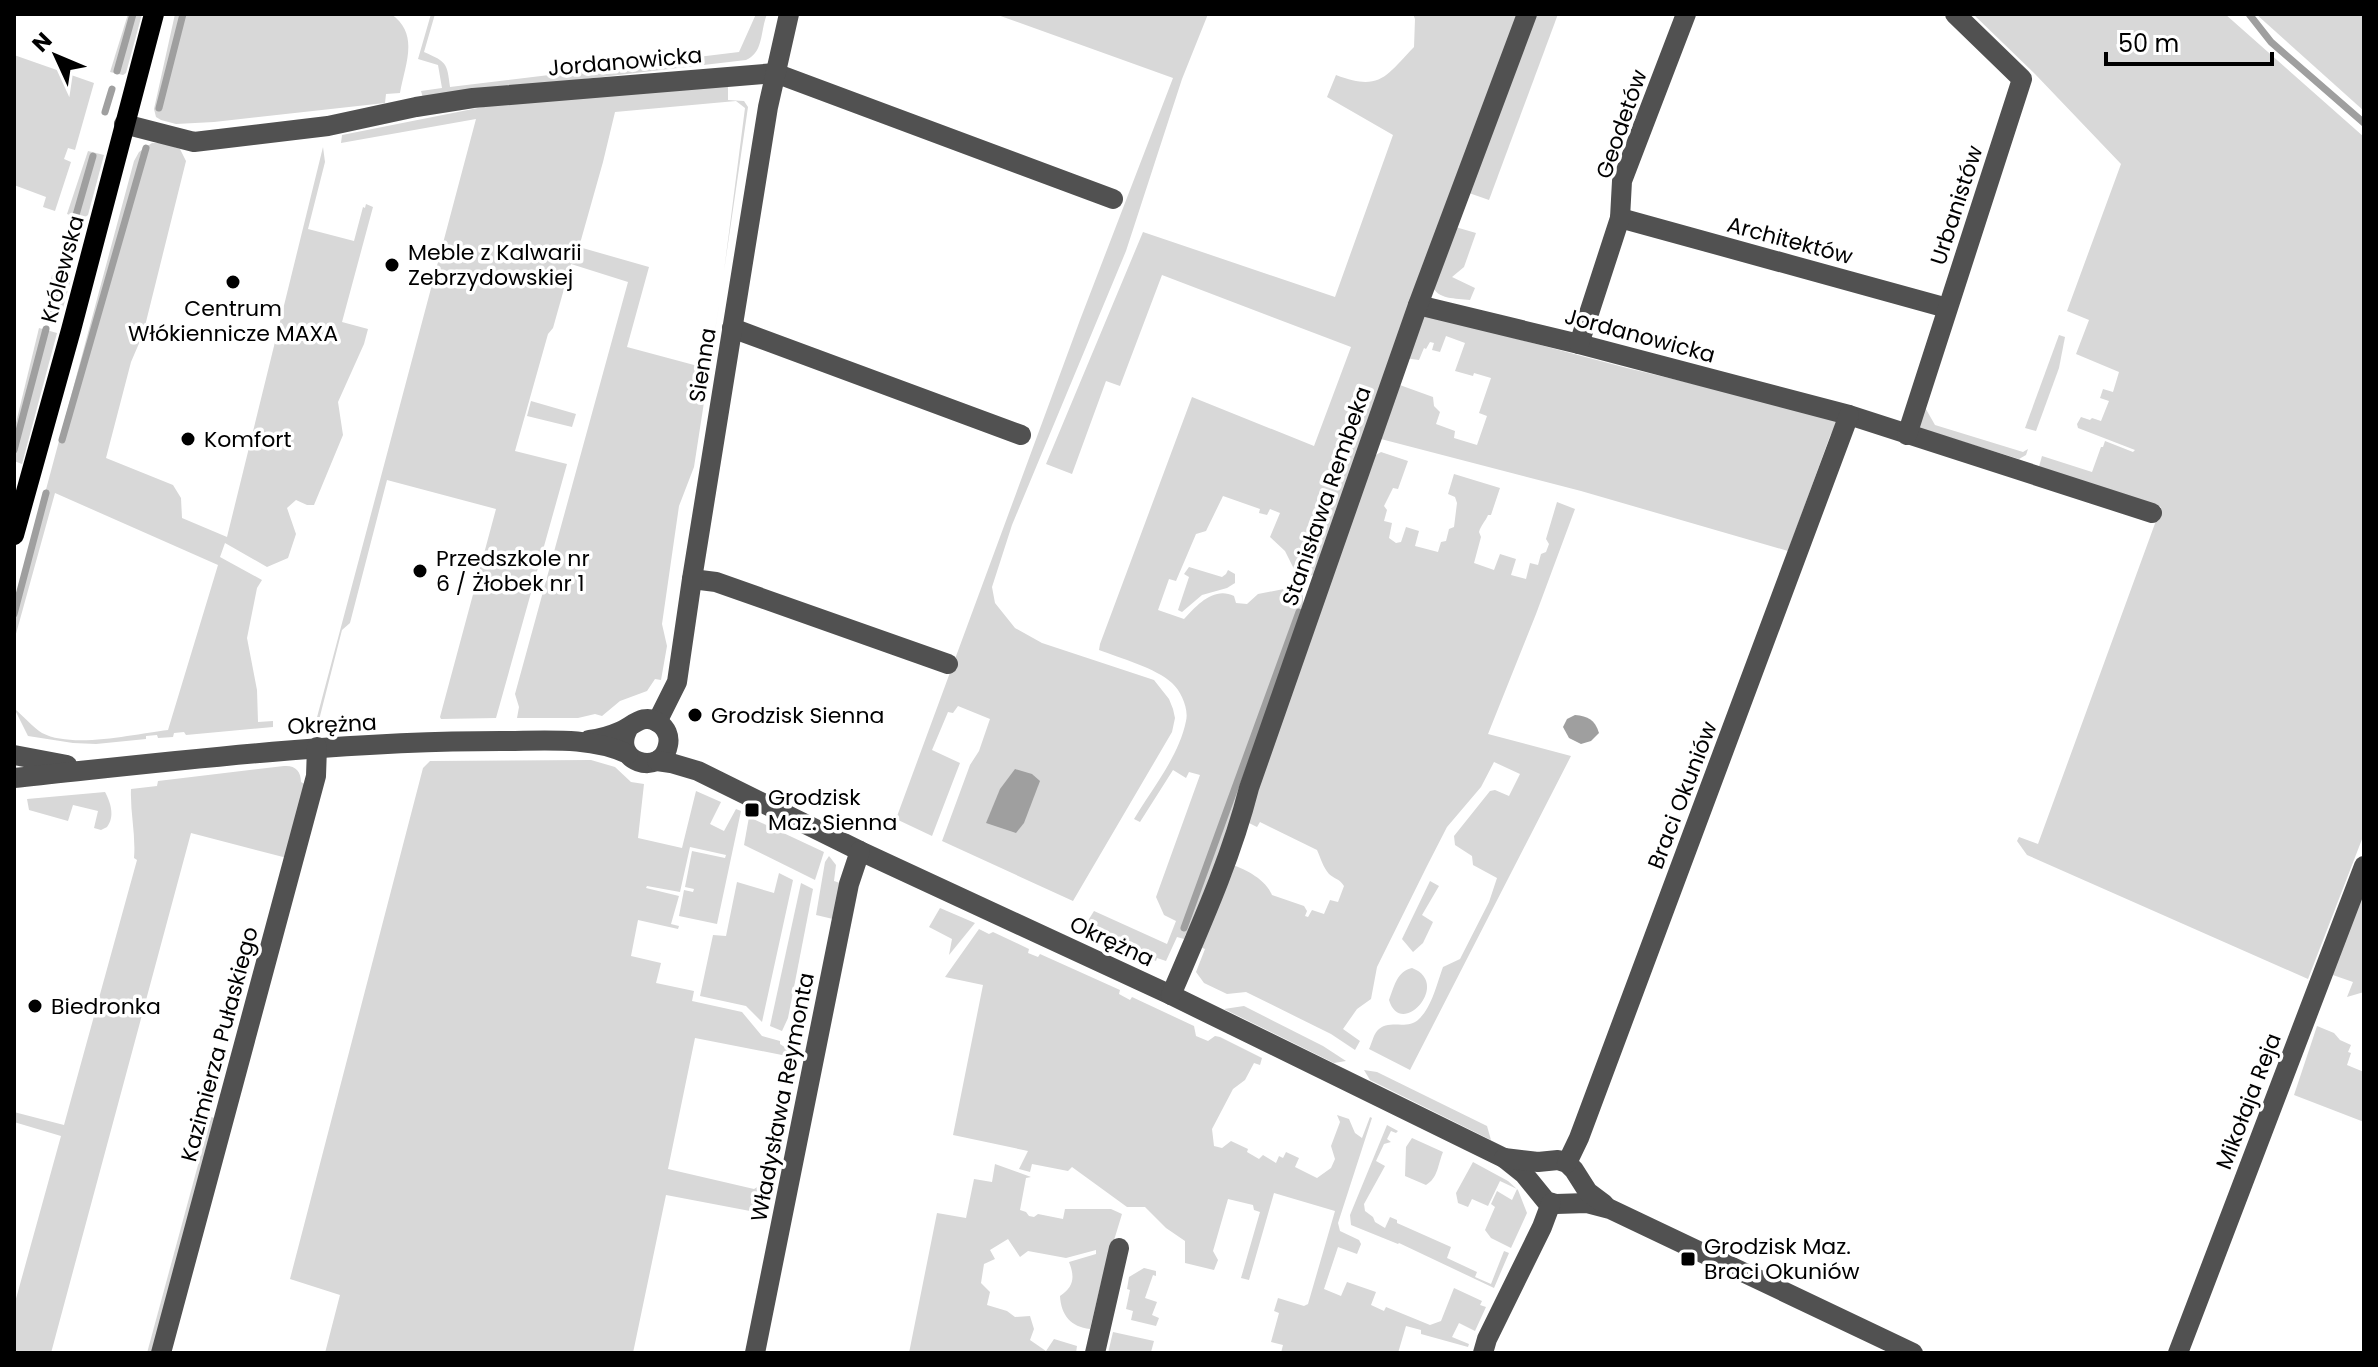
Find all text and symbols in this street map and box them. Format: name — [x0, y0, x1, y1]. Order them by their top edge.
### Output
north arrow — [16, 16, 96, 96]
scale bar — [2106, 16, 2272, 66]
text: N — [25, 26, 59, 59]
text: 50 m — [2118, 27, 2179, 60]
street label: Jordanowicka — [547, 39, 704, 84]
street label: Geodetów — [1588, 65, 1655, 183]
street label: Urbanistów — [1923, 141, 1990, 269]
street label: Architektów — [1724, 209, 1856, 272]
street label: Królewska — [33, 212, 92, 326]
place label: Meble z Kalwarii Zebrzydowskiej — [408, 237, 582, 293]
marker: Meble z Kalwarii Zebrzydowskiej — [383, 256, 401, 274]
marker: Centrum Włókiennicze MAXA — [224, 273, 242, 291]
place label: Centrum Włókiennicze MAXA — [128, 293, 338, 349]
street label: Jordanowicka — [1561, 300, 1719, 370]
street label: Sienna — [681, 326, 724, 405]
street label: Stanisława Rembeka — [1274, 382, 1379, 610]
place label: Komfort — [204, 424, 291, 455]
marker: Komfort — [179, 430, 197, 448]
place label: Przedszkole nr 6 / Żłobek nr 1 — [436, 543, 590, 599]
marker: Przedszkole nr 6 / Żłobek nr 1 — [411, 562, 429, 580]
place label: Grodzisk Sienna — [711, 700, 884, 731]
marker: Grodzisk Sienna — [686, 706, 704, 724]
street label: Okrężna — [287, 707, 377, 742]
street label: Braci Okuniów — [1640, 717, 1725, 873]
place label: Grodzisk Maz. Sienna — [768, 782, 897, 838]
marker: Grodzisk Maz. Sienna — [743, 801, 761, 819]
street label: Okrężna — [1065, 909, 1159, 974]
street label: Kazimierza Pułaskiego — [173, 923, 266, 1165]
street label: Władysława Reymonta — [743, 970, 822, 1224]
place label: Biedronka — [51, 991, 161, 1022]
marker: Biedronka — [26, 997, 44, 1015]
street label: Mikołaja Reja — [2208, 1029, 2289, 1174]
place label: Grodzisk Maz. Braci Okuniów — [1704, 1231, 1860, 1287]
marker: Grodzisk Maz. Braci Okuniów — [1679, 1250, 1697, 1268]

